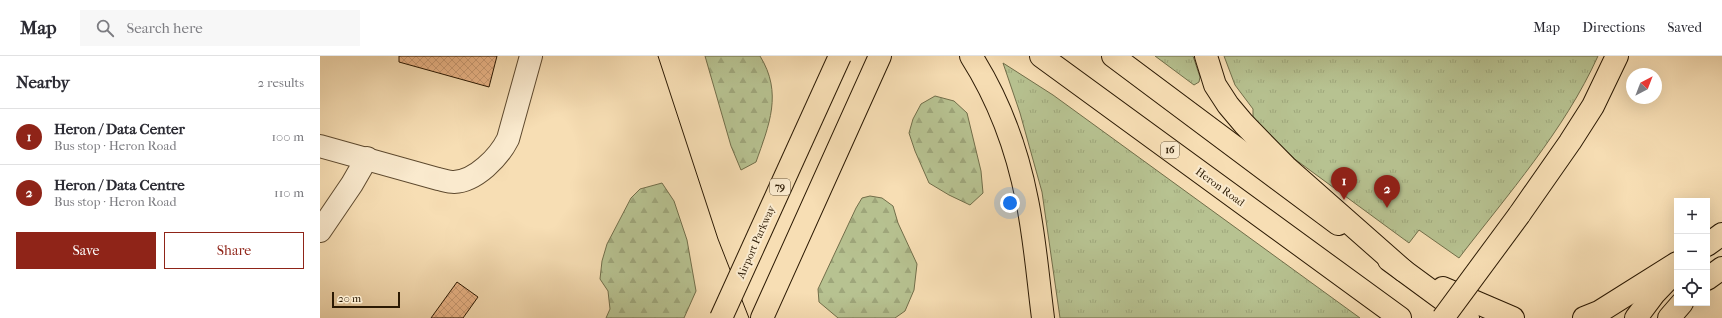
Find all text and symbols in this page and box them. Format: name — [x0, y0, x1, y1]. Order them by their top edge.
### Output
search box — [80, 10, 360, 46]
text: Map — [20, 17, 56, 39]
icon: search — [94, 17, 116, 39]
text: Search here — [126, 19, 203, 37]
text: Map — [1533, 19, 1560, 36]
text: Directions — [1582, 19, 1645, 36]
text: Saved — [1667, 19, 1702, 36]
north arrow — [1626, 68, 1662, 104]
text: Nearby — [16, 72, 70, 92]
text: 2 results — [258, 75, 304, 90]
text: Heron / Data Center — [54, 120, 185, 138]
text: 1 — [27, 129, 31, 144]
text: 100 m — [271, 129, 304, 144]
text: Bus stop · Heron Road — [54, 138, 176, 153]
road number: 16 — [1161, 142, 1179, 158]
street label: Heron Road — [1193, 165, 1248, 210]
pin: 1 — [1331, 167, 1357, 200]
pin: 2 — [1374, 175, 1400, 208]
text: Heron / Data Centre — [54, 176, 185, 194]
road number: 79 — [770, 179, 790, 195]
text: 2 — [26, 185, 32, 200]
text: 110 m — [274, 185, 304, 200]
your location — [1000, 193, 1020, 213]
text: Bus stop · Heron Road — [54, 194, 176, 209]
map controls — [1674, 198, 1710, 306]
button: + — [1674, 198, 1710, 234]
street label: Airport Parkway — [734, 202, 778, 281]
button: Save — [16, 232, 156, 269]
button: Share — [164, 232, 304, 269]
button: − — [1674, 234, 1710, 270]
button: locate — [1674, 270, 1710, 306]
scale bar — [332, 290, 400, 309]
text: 20 m — [338, 292, 361, 305]

